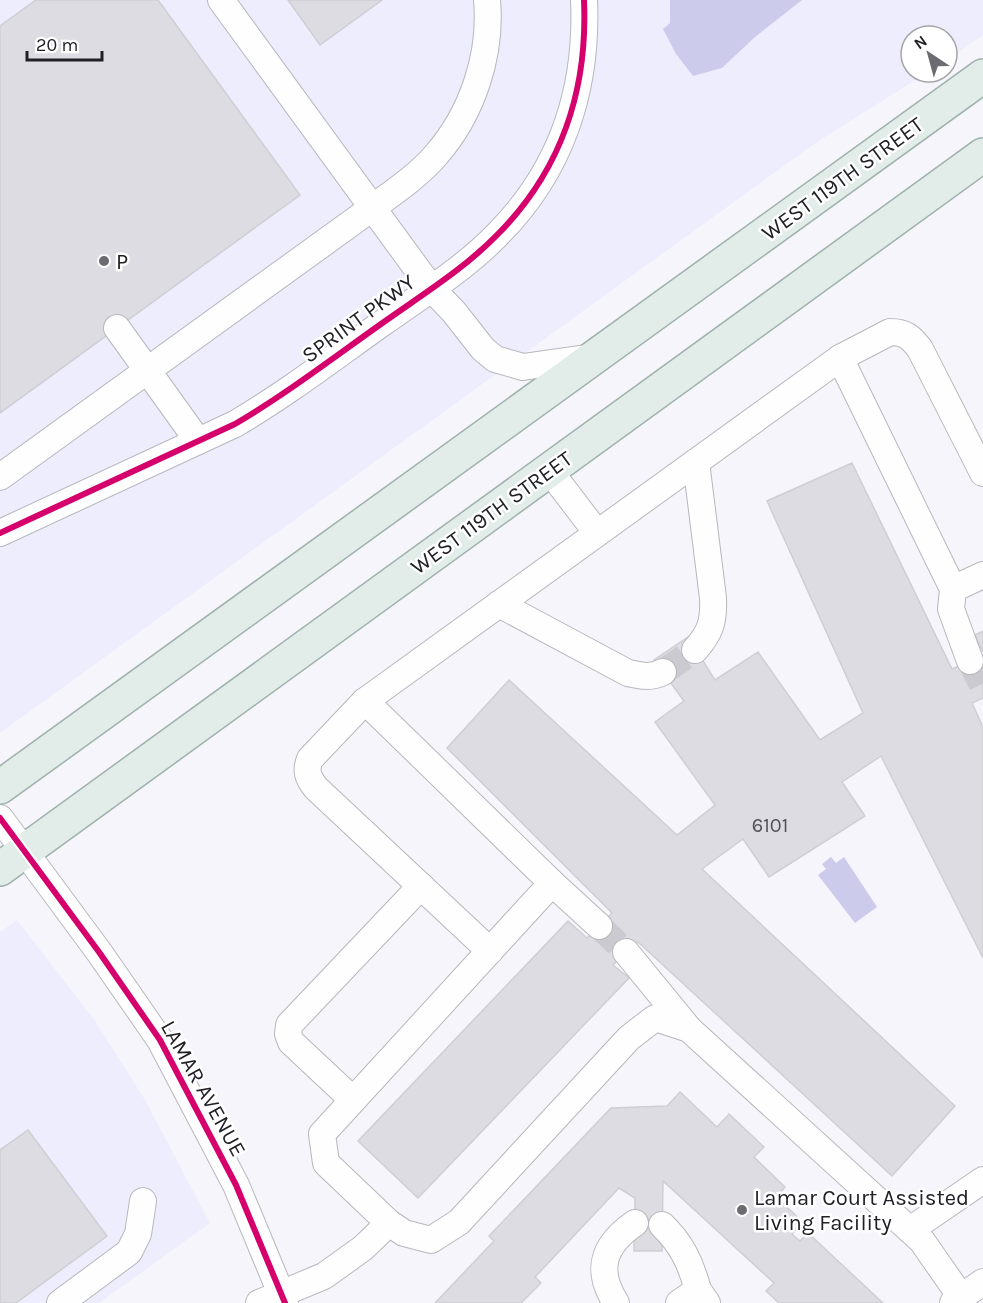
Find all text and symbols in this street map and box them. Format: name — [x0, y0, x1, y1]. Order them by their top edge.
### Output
scale bar — [27, 24, 102, 62]
north arrow — [899, 24, 959, 84]
text: N — [910, 31, 931, 53]
text: 20 m — [36, 34, 78, 56]
street label: WEST 119TH STREET — [757, 111, 928, 246]
place label: P — [116, 249, 128, 275]
marker: P — [97, 254, 111, 268]
street label: SPRINT PKWY — [297, 269, 420, 369]
street label: WEST 119TH STREET — [406, 445, 577, 580]
house number: 6101 — [752, 814, 788, 837]
street label: LAMAR AVENUE — [155, 1016, 251, 1161]
place label: Lamar Court Assisted Living Facility — [754, 1185, 969, 1236]
marker: Lamar Court Assisted Living Facility — [735, 1203, 749, 1217]

